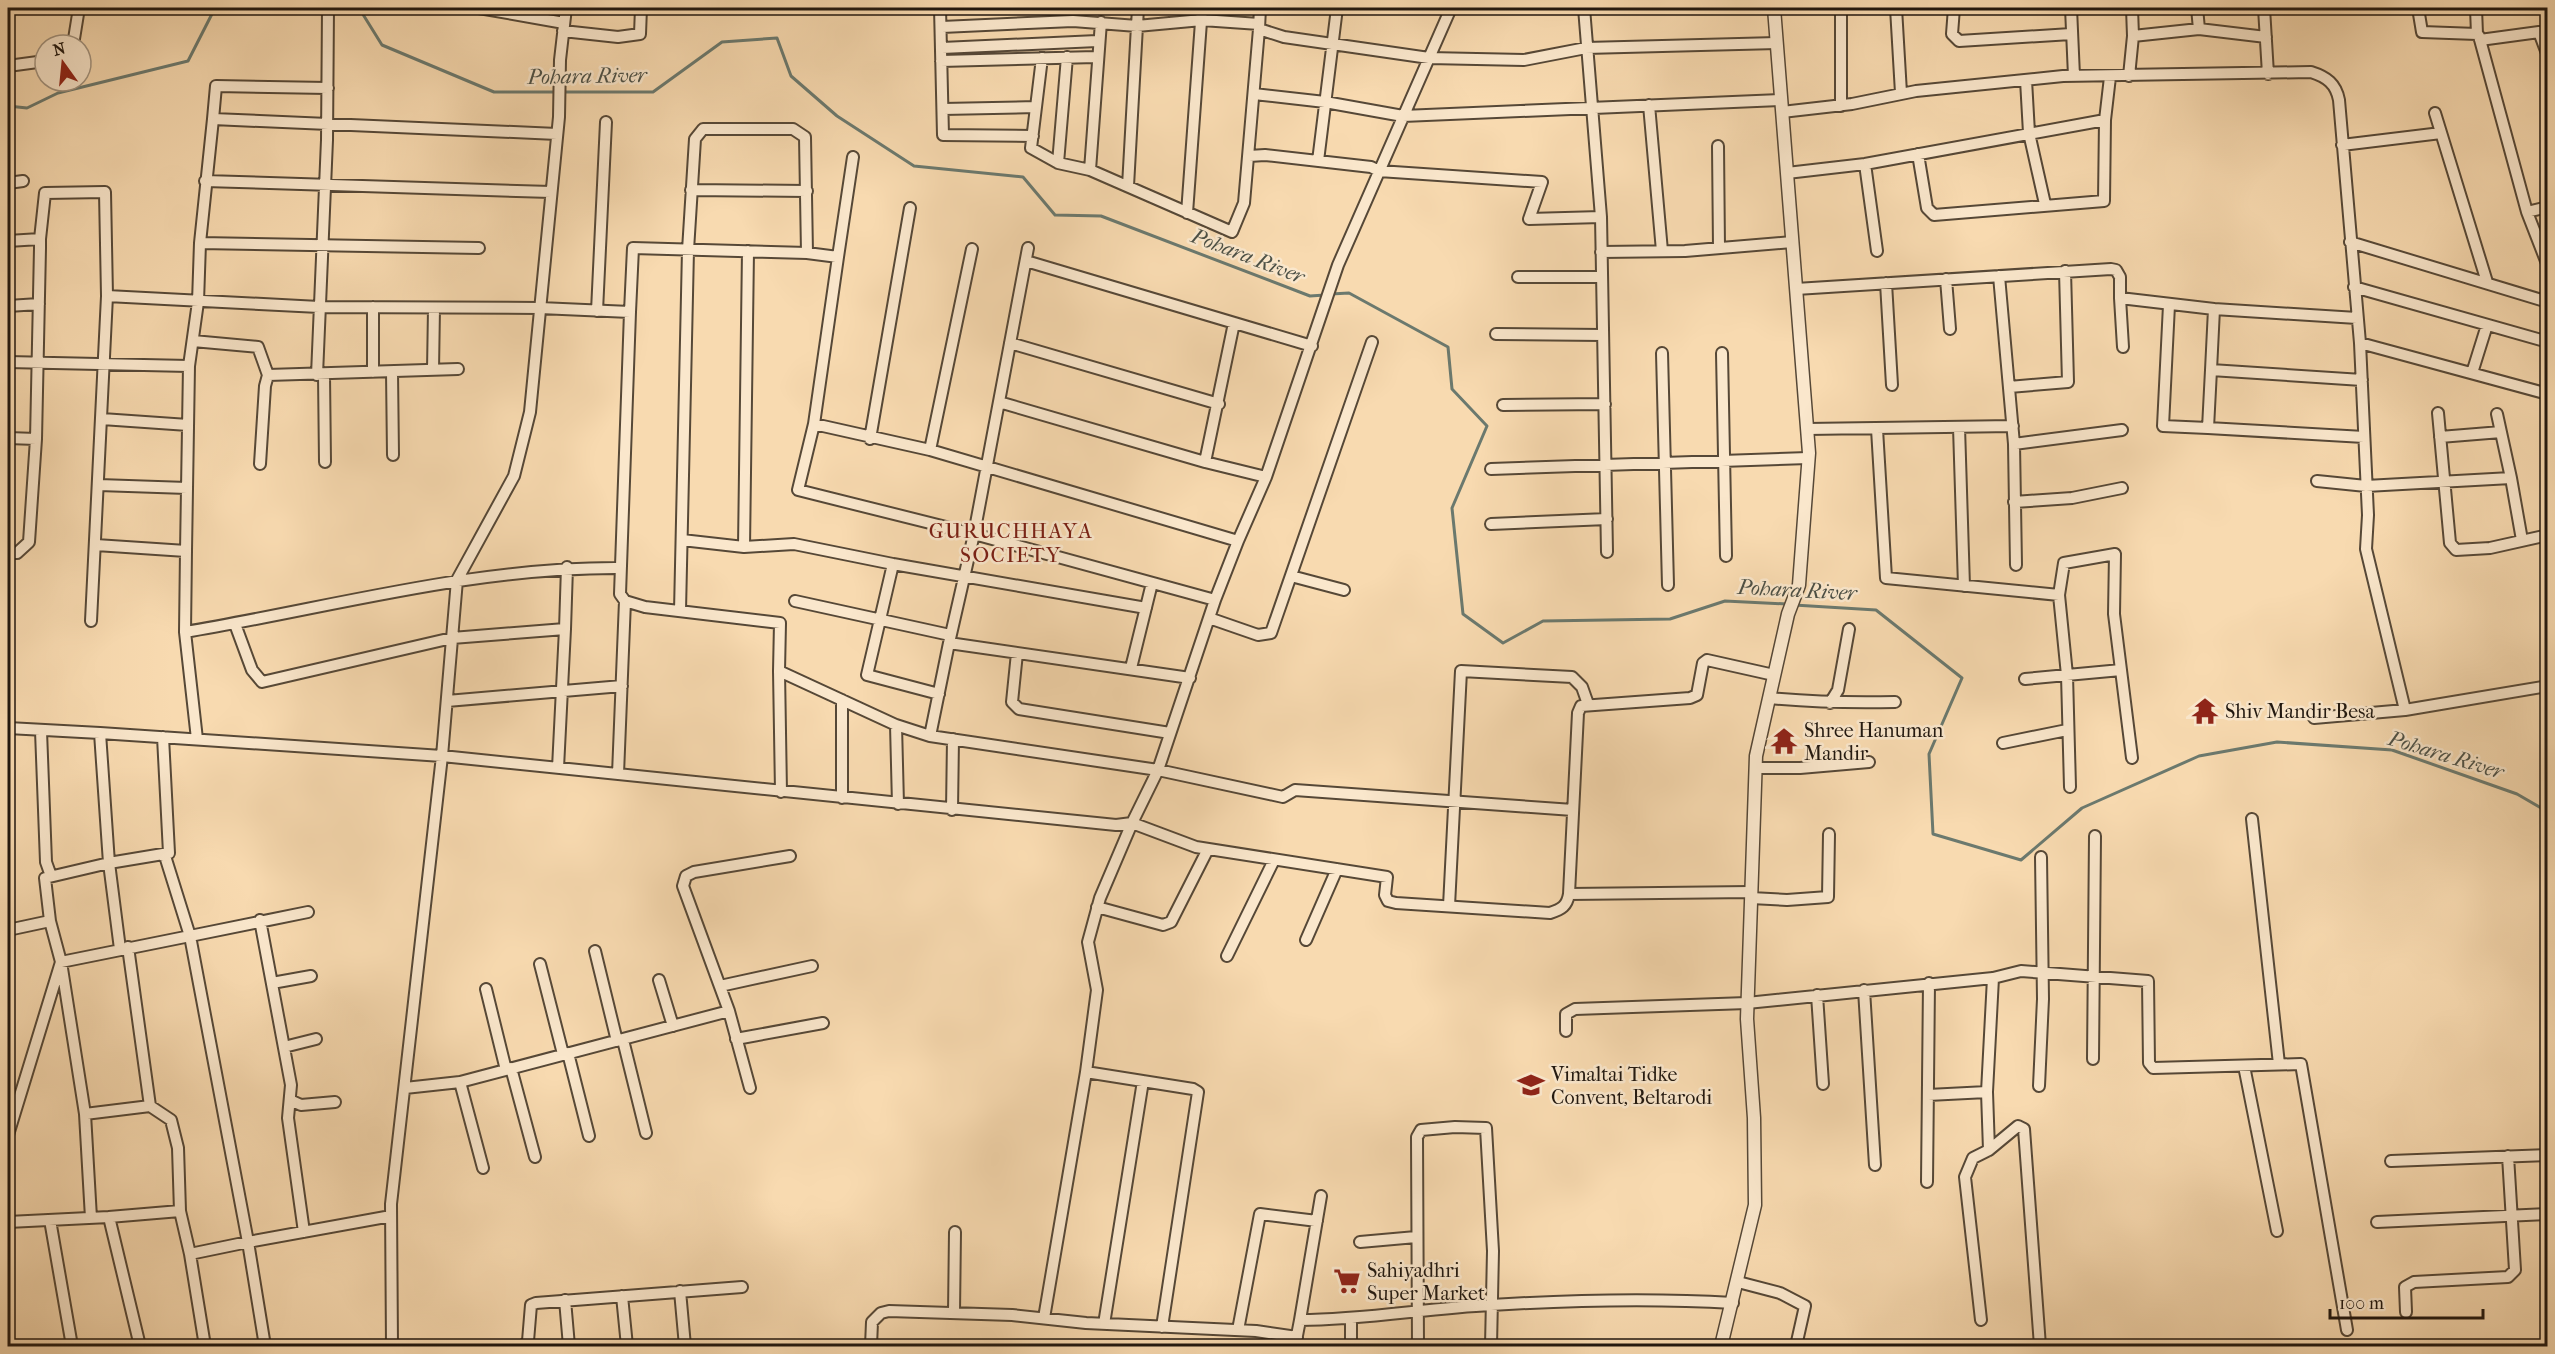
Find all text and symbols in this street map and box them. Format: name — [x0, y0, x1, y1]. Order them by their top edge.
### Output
north arrow — [33, 33, 93, 93]
text: N — [51, 38, 68, 60]
water label: Pohara River — [526, 63, 648, 89]
water label: Pohara River — [1187, 223, 1309, 289]
district label: GURUCHHAYA SOCIETY — [929, 519, 1093, 567]
water label: Pohara River — [1736, 575, 1859, 605]
temple icon: Shiv Mandir Besa — [2190, 696, 2220, 726]
place label: Shiv Mandir Besa — [2225, 700, 2375, 723]
place label: Shree Hanuman Mandir — [1804, 719, 1944, 765]
temple icon: Shree Hanuman Mandir — [1769, 726, 1799, 756]
water label: Pohara River — [2385, 726, 2508, 784]
place label: Vimaltai Tidke Convent, Beltarodi — [1550, 1063, 1712, 1109]
school or university icon: Vimaltai Tidke Convent, Beltarodi — [1516, 1070, 1546, 1100]
place label: Sahiyadhri Super Market — [1367, 1259, 1485, 1305]
supermarket icon: Sahiyadhri Super Market — [1332, 1266, 1362, 1296]
scale bar — [2330, 1282, 2483, 1320]
text: 100 m — [2339, 1293, 2384, 1314]

